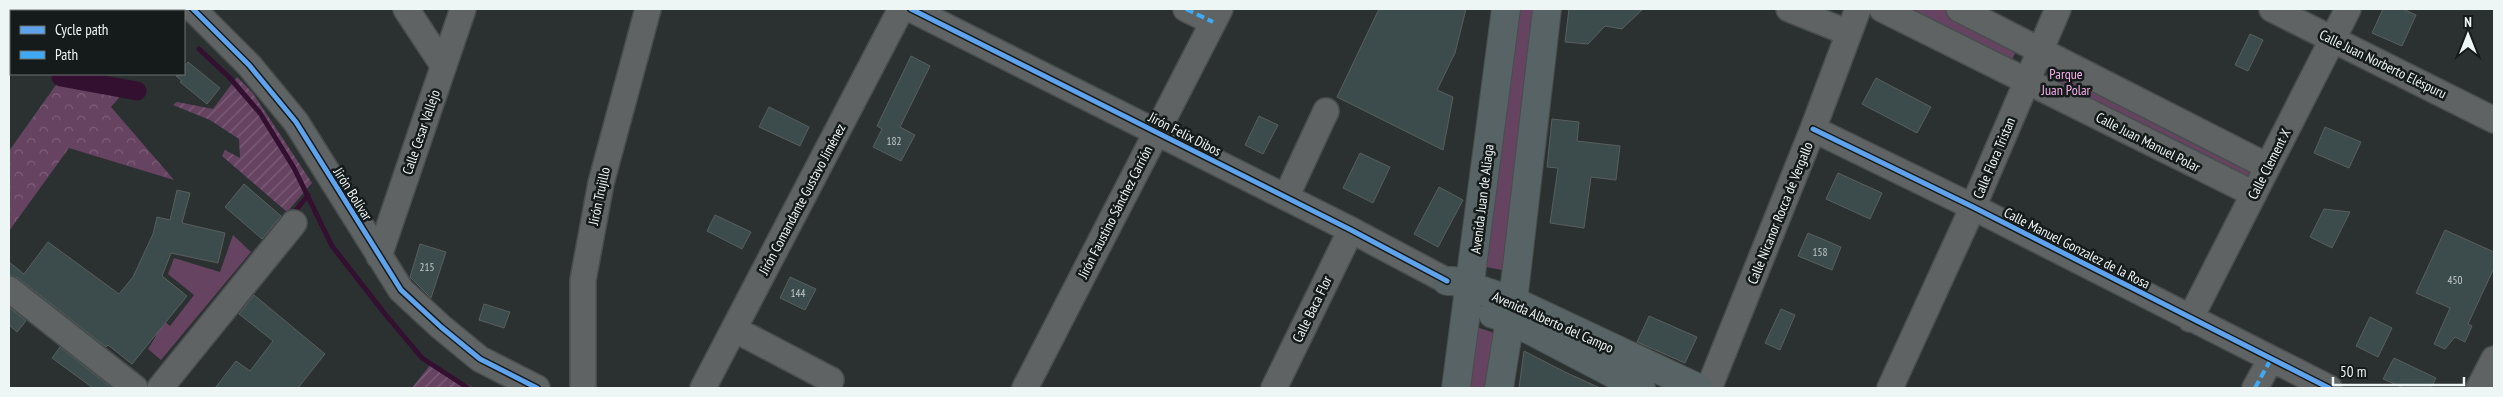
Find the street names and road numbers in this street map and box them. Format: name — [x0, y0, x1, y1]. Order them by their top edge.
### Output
street label: Calle Juan Norberto Eléspuru — [2316, 25, 2450, 103]
street label: Calle Cesar Vallejo — [398, 87, 444, 177]
street label: Jirón Felix Dibos — [1145, 108, 1224, 160]
street label: Calle Juan Manuel Polar — [2093, 108, 2203, 176]
street label: Calle Flora Tristan — [1969, 115, 2019, 201]
street label: Jirón Comandante Gustavo Jiménez — [754, 120, 849, 278]
street label: Calle Clement X — [2243, 126, 2295, 202]
street label: Calle Nicanor Rocca de Vergallo — [1743, 139, 1817, 287]
street label: Jirón Faustino Sánchez Carrión — [1073, 143, 1156, 282]
street label: Avenida Juan de Aliaga — [1466, 143, 1498, 255]
street label: Jirón Bolívar — [329, 163, 376, 224]
street label: Jirón Trujillo — [584, 165, 614, 228]
street label: Calle Manuel Gonzalez de la Rosa — [2001, 203, 2153, 293]
street label: Calle Baca Flor — [1288, 273, 1336, 345]
street label: Avenida Alberto del Campo — [1490, 287, 1616, 357]

